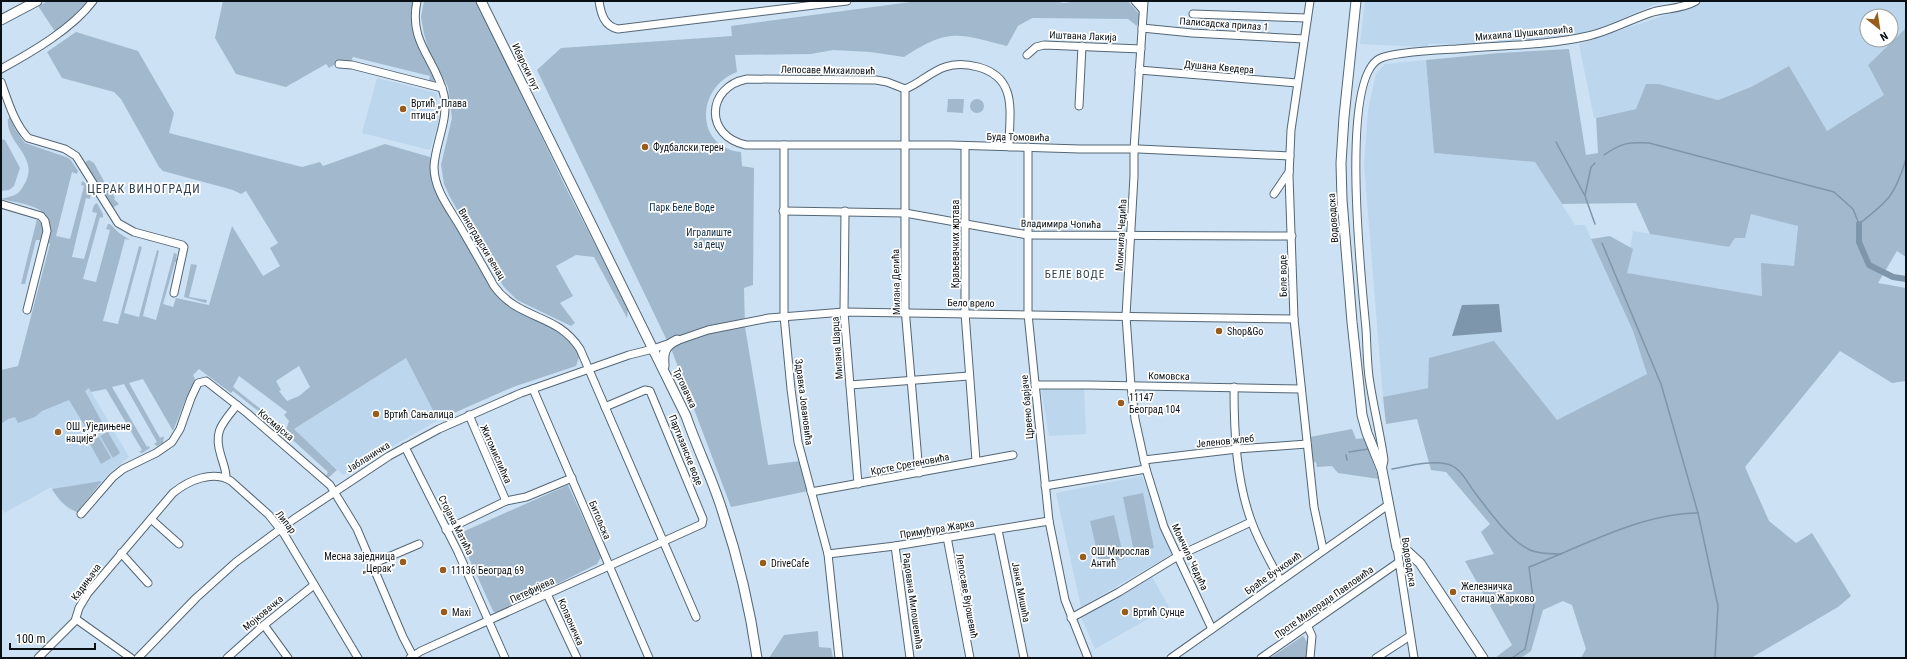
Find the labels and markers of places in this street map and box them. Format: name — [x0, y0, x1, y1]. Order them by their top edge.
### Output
place label: Вртић „Плава птица” — [411, 98, 467, 121]
marker: Вртић „Плава птица” — [398, 104, 408, 114]
place label: Фудбалски терен — [653, 141, 724, 153]
marker: Фудбалски терен — [640, 142, 650, 152]
marker: Shop&Go — [1214, 326, 1224, 336]
place label: Shop&Go — [1227, 326, 1263, 337]
place label: 11147 Београд 104 — [1129, 392, 1180, 415]
marker: 11147 Београд 104 — [1116, 398, 1126, 408]
marker: Вртић Сањалица — [371, 409, 381, 419]
place label: Вртић Сањалица — [384, 409, 454, 420]
place label: ОШ „Уједињене нације” — [66, 421, 131, 444]
marker: ОШ „Уједињене нације” — [53, 427, 63, 437]
place label: ОШ Мирослав Антић — [1091, 546, 1150, 569]
place label: Месна заједница „Церак” — [324, 551, 395, 574]
marker: ОШ Мирослав Антић — [1078, 552, 1088, 562]
marker: Месна заједница „Церак” — [398, 557, 408, 567]
marker: DriveCafe — [758, 558, 768, 568]
place label: DriveCafe — [771, 558, 809, 569]
marker: 11136 Београд 69 — [438, 565, 448, 575]
place label: 11136 Београд 69 — [451, 565, 524, 576]
place label: Железничка станица Жарково — [1461, 581, 1535, 604]
marker: Железничка станица Жарково — [1448, 587, 1458, 597]
marker: Maxi — [439, 607, 449, 617]
place label: Maxi — [452, 607, 471, 618]
marker: Вртић Сунце — [1120, 607, 1130, 617]
place label: Вртић Сунце — [1133, 607, 1185, 618]

